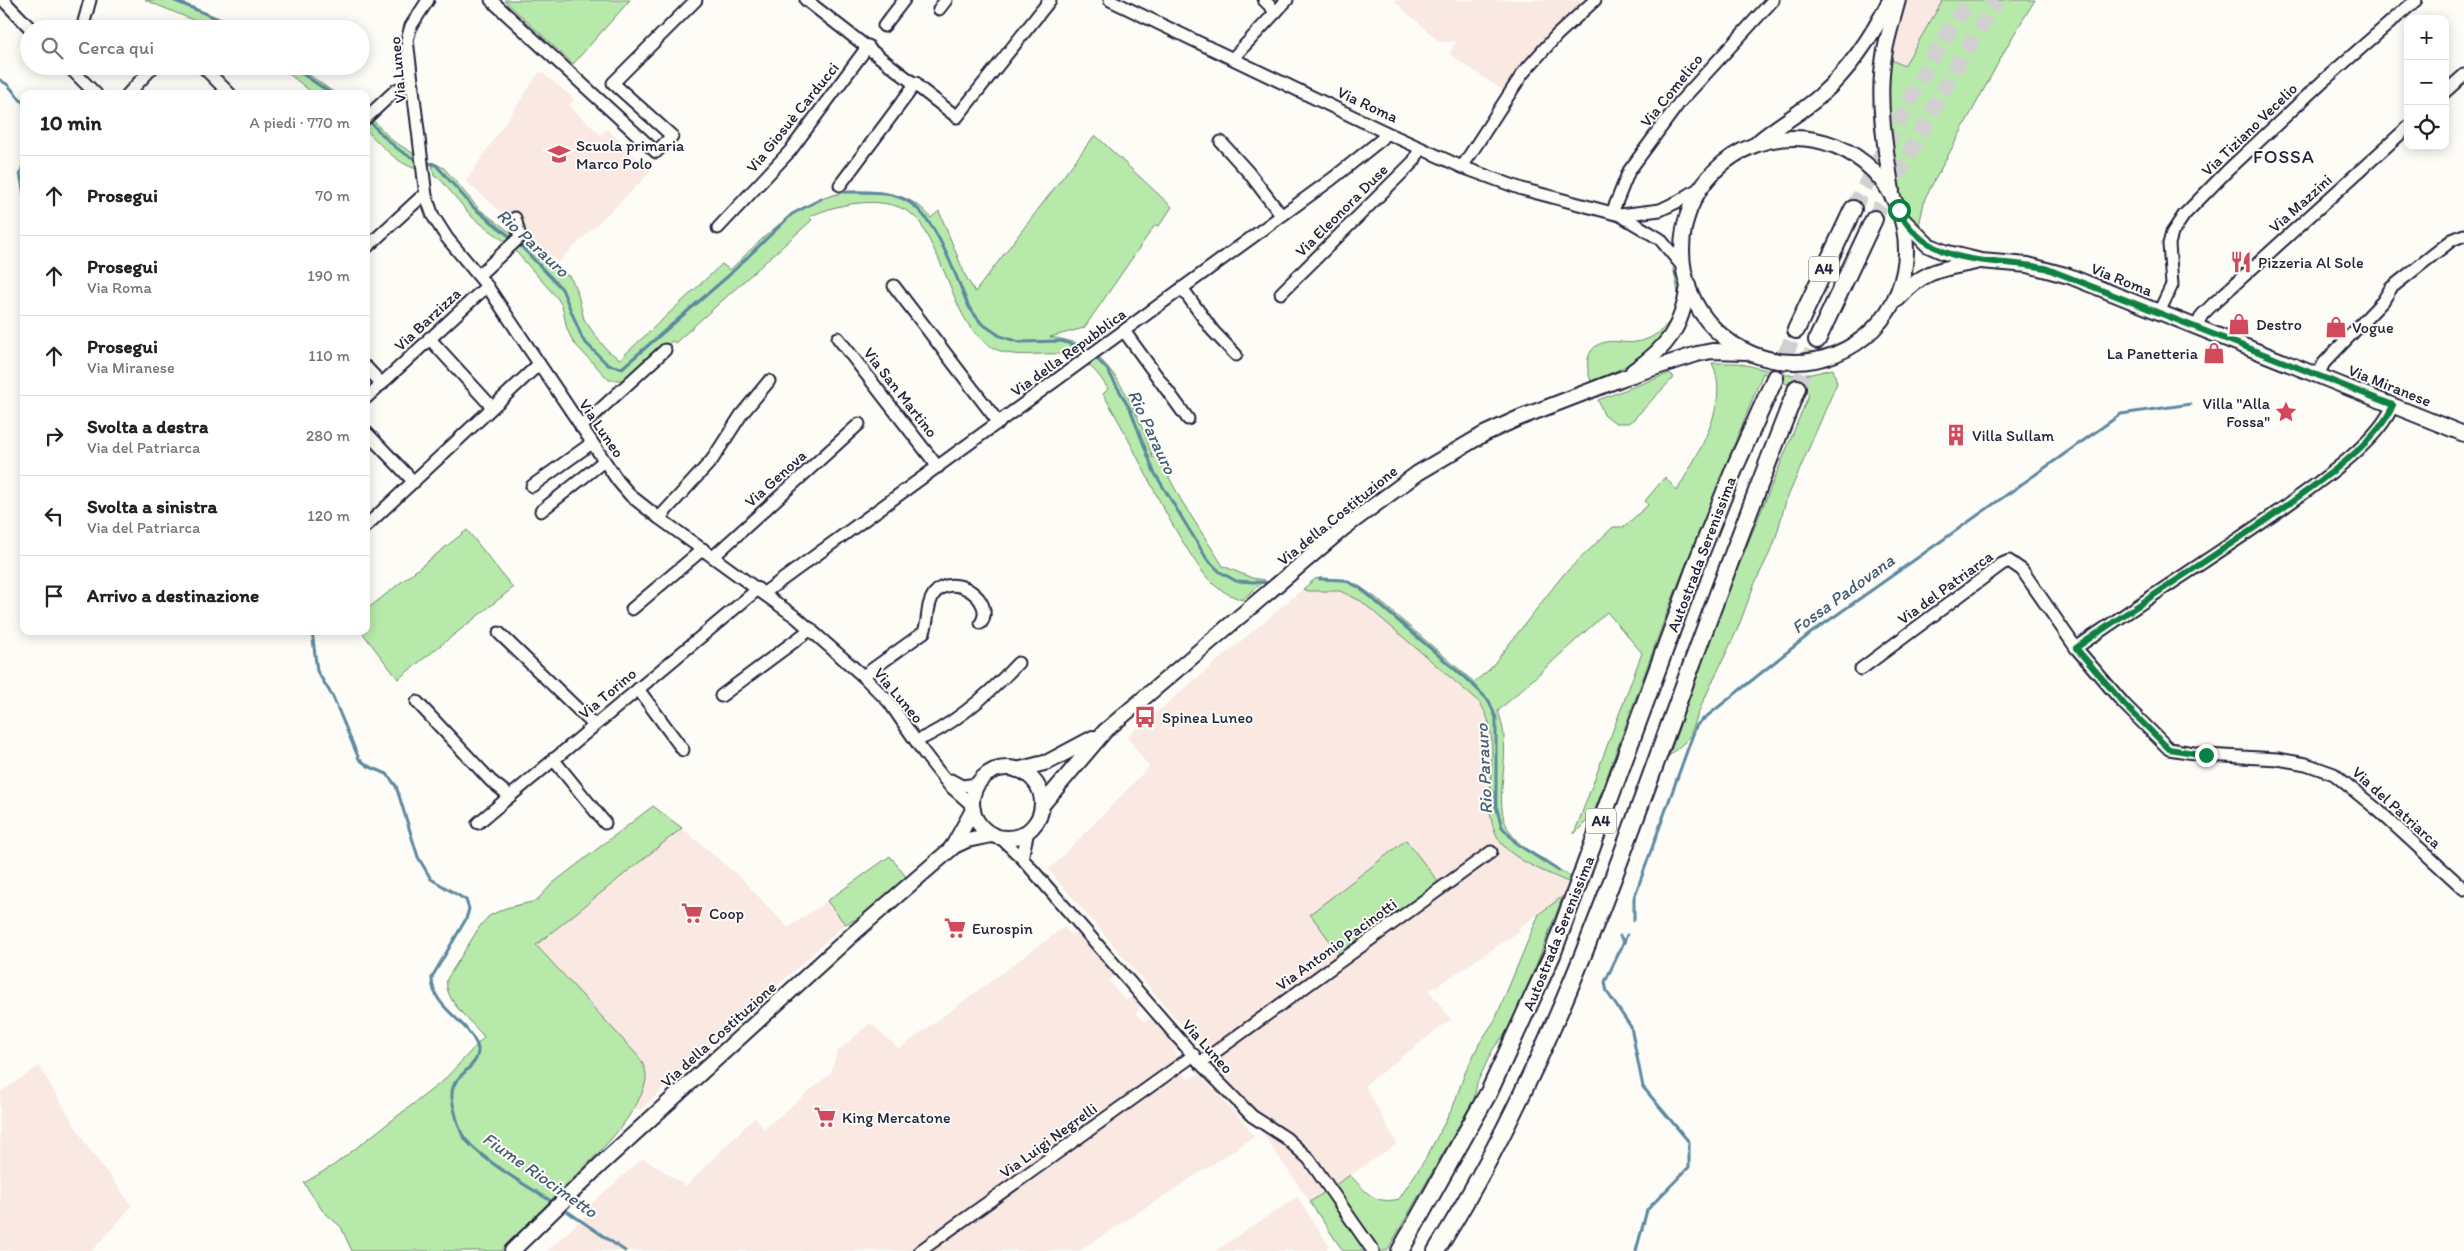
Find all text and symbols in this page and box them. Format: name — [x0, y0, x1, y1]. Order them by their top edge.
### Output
map controls — [2404, 15, 2449, 150]
button: + — [2404, 15, 2449, 60]
search box — [20, 20, 370, 75]
icon: search — [38, 34, 66, 62]
text: Cerca qui — [78, 36, 154, 59]
street label: Via Luneo — [385, 36, 410, 104]
street label: Via Comelico — [1636, 50, 1707, 131]
street label: Via Giosuè Carducci — [742, 58, 843, 176]
button: − — [2404, 60, 2449, 105]
street label: Via Tiziano Vecelio — [2197, 79, 2301, 180]
street label: Via Roma — [1334, 82, 1402, 127]
button: locate — [2404, 105, 2449, 150]
text: 10 min — [40, 110, 102, 135]
text: A piedi · 770 m — [250, 113, 350, 132]
place label: Scuola primaria Marco Polo — [576, 136, 685, 173]
school or university icon: Scuola primaria Marco Polo — [546, 141, 572, 167]
district label: FOSSA — [2253, 145, 2315, 168]
street label: Via Eleonora Duse — [1291, 160, 1392, 261]
street label: Via Mazzini — [2265, 170, 2336, 237]
icon: ahead — [40, 182, 68, 210]
text: Prosegui — [87, 184, 158, 207]
text: 70 m — [315, 186, 350, 205]
route start — [1888, 199, 1911, 222]
water label: Rio Parauro — [492, 204, 574, 283]
restaurant icon: Pizzeria Al Sole — [2228, 249, 2254, 275]
place label: Pizzeria Al Sole — [2258, 253, 2364, 272]
text: Prosegui — [87, 255, 158, 278]
road number: A4 — [1809, 256, 1839, 282]
street label: Via Roma — [2088, 259, 2156, 301]
icon: ahead — [40, 262, 68, 290]
text: 190 m — [307, 266, 350, 285]
text: Via Roma — [87, 278, 152, 297]
street label: Via Barzizza — [390, 284, 465, 355]
street label: Via della Repubblica — [1007, 304, 1130, 401]
shop icon: Destro — [2226, 311, 2252, 337]
shop icon: Vogue — [2323, 314, 2349, 340]
place label: Destro — [2256, 315, 2302, 334]
place label: Vogue — [2352, 318, 2394, 337]
text: Prosegui — [87, 335, 158, 358]
shop icon: La Panetteria — [2201, 340, 2227, 366]
icon: ahead — [40, 342, 68, 370]
street label: Via San Martino — [860, 343, 942, 441]
place label: La Panetteria — [2107, 344, 2199, 363]
text: 110 m — [308, 346, 350, 365]
text: Via Miranese — [87, 358, 175, 377]
street label: Via Miranese — [2346, 360, 2434, 411]
water label: Rio Parauro — [1123, 386, 1181, 478]
place label: Villa "Alla Fossa" — [2203, 394, 2271, 431]
street label: Via Luneo — [575, 395, 628, 461]
place icon: Villa "Alla Fossa" — [2273, 399, 2299, 425]
text: Svolta a destra — [87, 415, 208, 438]
icon: right — [40, 422, 68, 450]
building icon: Villa Sullam — [1943, 422, 1969, 448]
text: 280 m — [306, 426, 350, 445]
place label: Villa Sullam — [1972, 426, 2054, 445]
text: Via del Patriarca — [87, 438, 200, 457]
street label: Via Genova — [741, 446, 810, 511]
street label: Via della Costituzione — [1274, 461, 1401, 570]
street label: Autostrada Serenissima — [1663, 473, 1740, 635]
text: Svolta a sinistra — [87, 495, 217, 518]
icon: left — [40, 502, 68, 530]
text: 120 m — [307, 506, 350, 525]
text: Via del Patriarca — [87, 518, 200, 537]
street label: Via del Patriarca — [1894, 546, 1997, 628]
water label: Fossa Padovana — [1787, 549, 1899, 639]
icon: arrive — [40, 582, 68, 610]
text: Arrivo a destinazione — [87, 584, 259, 607]
street label: Via Torino — [575, 664, 640, 723]
street label: Via Luneo — [870, 664, 927, 727]
bus stop icon: Spinea Luneo — [1132, 704, 1158, 730]
place label: Spinea Luneo — [1162, 708, 1253, 727]
water label: Rio Parauro — [1471, 722, 1497, 815]
route end — [2195, 744, 2218, 767]
street label: Via del Patriarca — [2348, 762, 2446, 853]
road number: A4 — [1586, 808, 1616, 834]
street label: Autostrada Serenissima — [1519, 852, 1598, 1013]
street label: Via Antonio Pacinotti — [1272, 894, 1400, 995]
supermarket icon: Coop — [679, 900, 705, 926]
place label: Coop — [709, 904, 744, 923]
supermarket icon: Eurospin — [942, 915, 968, 941]
place label: Eurospin — [972, 919, 1033, 938]
street label: Via della Costituzione — [657, 978, 780, 1091]
street label: Via Luneo — [1178, 1015, 1237, 1078]
street label: Via Luigi Negrelli — [996, 1099, 1101, 1182]
supermarket icon: King Mercatone — [812, 1104, 838, 1130]
place label: King Mercatone — [842, 1108, 951, 1127]
water label: Fiume Riocimetto — [478, 1127, 602, 1223]

